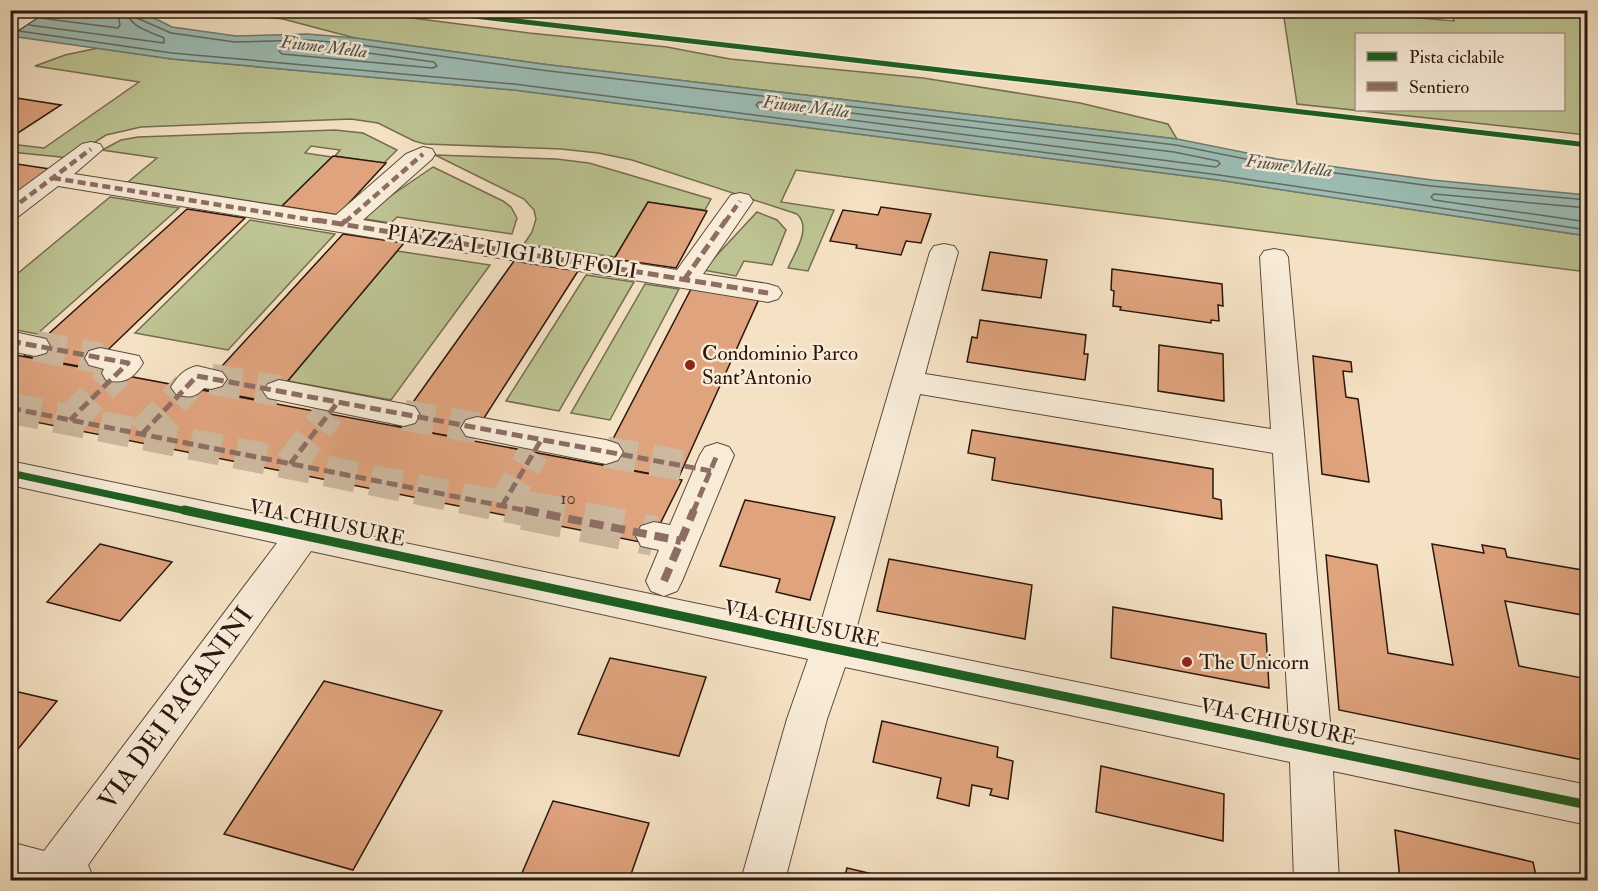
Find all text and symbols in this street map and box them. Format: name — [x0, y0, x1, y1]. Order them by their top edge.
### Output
water label: Fiume Mella — [278, 30, 369, 64]
legend — [1355, 33, 1565, 111]
text: Pista ciclabile — [1409, 46, 1505, 69]
text: Sentiero — [1409, 76, 1469, 99]
water label: Fiume Mella — [760, 90, 851, 124]
water label: Fiume Mella — [1243, 149, 1334, 183]
street label: PIAZZA LUIGI BUFFOLI — [385, 219, 639, 285]
place label: Condominio Parco Sant'Antonio — [702, 340, 858, 391]
marker: Condominio Parco Sant'Antonio — [683, 358, 697, 372]
house number: 10 — [560, 487, 576, 510]
street label: VIA CHIUSURE — [246, 493, 408, 553]
street label: VIA CHIUSURE — [721, 594, 883, 654]
street label: VIA DEI PAGANINI — [92, 600, 260, 816]
place label: The Unicorn — [1199, 649, 1310, 676]
marker: The Unicorn — [1180, 655, 1194, 669]
street label: VIA CHIUSURE — [1197, 692, 1359, 752]

